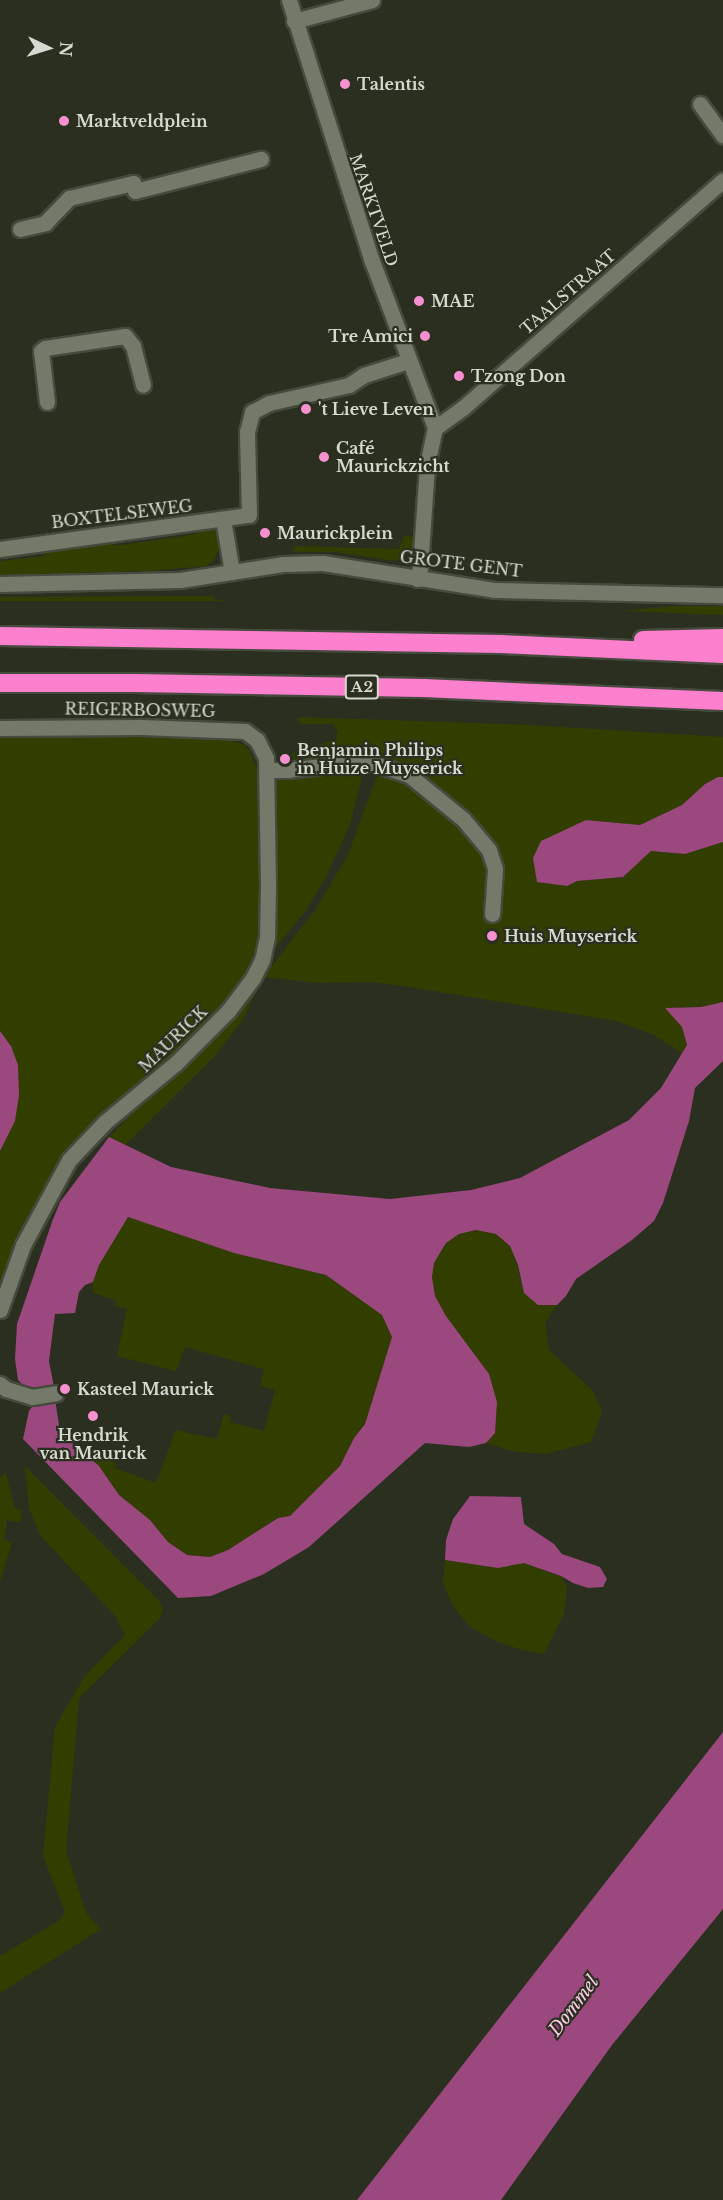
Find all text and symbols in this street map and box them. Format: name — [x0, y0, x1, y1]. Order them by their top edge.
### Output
north arrow — [18, 18, 78, 78]
text: N — [55, 41, 76, 57]
place label: Talentis — [357, 74, 425, 94]
marker: Talentis — [338, 77, 352, 91]
place label: Marktveldplein — [76, 111, 208, 131]
marker: Marktveldplein — [57, 114, 71, 128]
street label: MARKTVELD — [346, 151, 402, 269]
street label: TAALSTRAAT — [516, 245, 620, 339]
place label: MAE — [431, 291, 474, 311]
marker: MAE — [412, 294, 426, 308]
place label: Tre Amici — [328, 326, 413, 346]
marker: Tre Amici — [418, 329, 432, 343]
place label: Tzong Don — [471, 366, 566, 386]
marker: Tzong Don — [452, 369, 466, 383]
place label: 't Lieve Leven — [318, 399, 434, 419]
marker: 't Lieve Leven — [299, 402, 313, 416]
place label: Café Maurickzicht — [336, 438, 450, 476]
marker: Café Maurickzicht — [317, 450, 331, 464]
street label: BOXTELSEWEG — [50, 496, 194, 532]
place label: Maurickplein — [277, 523, 393, 543]
marker: Maurickplein — [258, 526, 272, 540]
street label: GROTE GENT — [399, 547, 523, 581]
road number: A2 — [344, 675, 380, 699]
street label: REIGERBOSWEG — [64, 699, 216, 721]
place label: Benjamin Philips in Huize Muyserick — [297, 740, 463, 778]
marker: Benjamin Philips in Huize Muyserick — [278, 752, 292, 766]
place label: Huis Muyserick — [504, 926, 637, 946]
marker: Huis Muyserick — [485, 929, 499, 943]
street label: MAURICK — [135, 1002, 211, 1076]
place label: Kasteel Maurick — [77, 1379, 214, 1399]
marker: Kasteel Maurick — [58, 1382, 72, 1396]
marker: Hendrik van Maurick — [86, 1409, 100, 1423]
place label: Hendrik van Maurick — [39, 1425, 147, 1463]
water label: Dommel — [544, 1972, 604, 2040]

